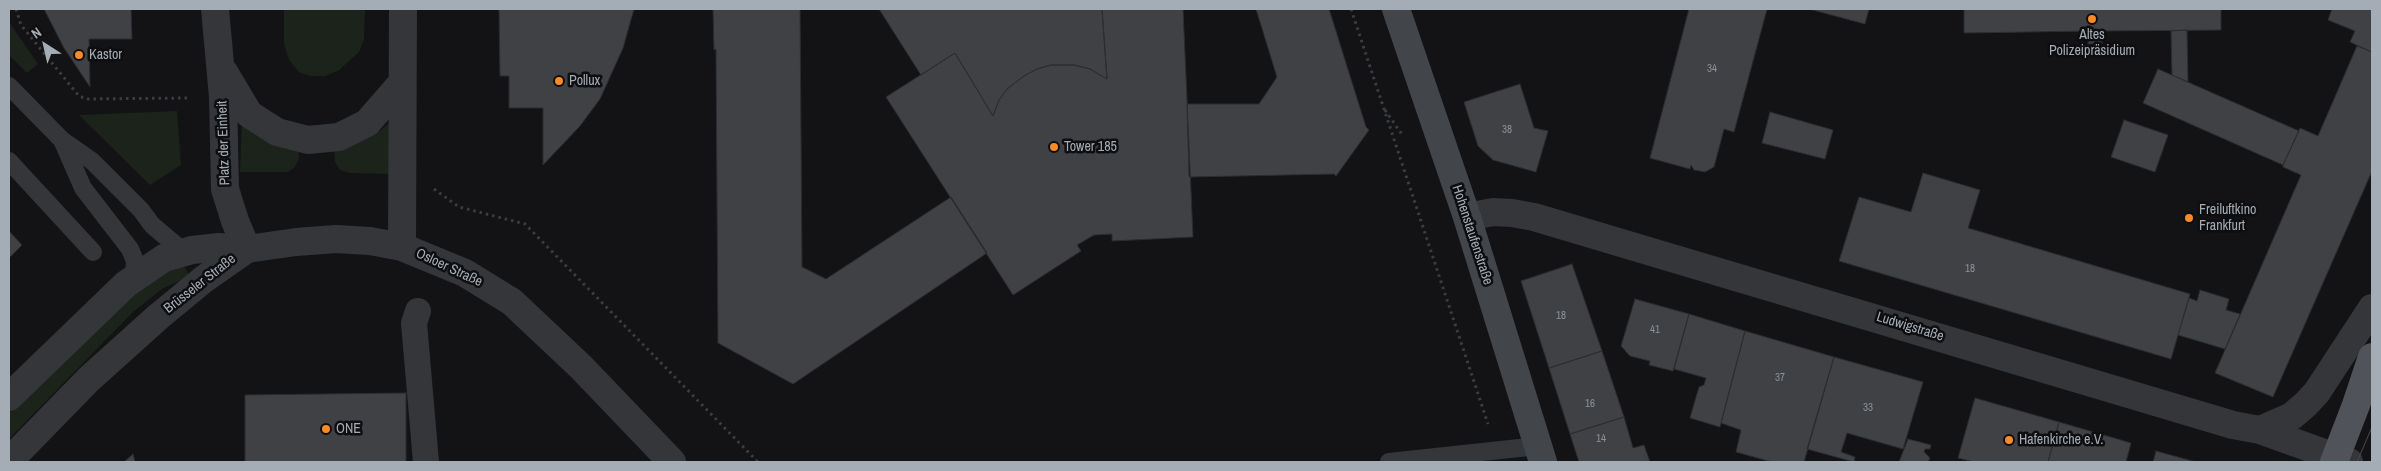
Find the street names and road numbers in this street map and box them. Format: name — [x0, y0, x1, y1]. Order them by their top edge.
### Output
street label: Platz der Einheit — [214, 100, 234, 186]
street label: Hohenstaufenstraße — [1448, 183, 1496, 287]
street label: Osloer Straße — [413, 245, 485, 291]
street label: Brüsseler Straße — [161, 251, 239, 317]
street label: Ludwigstraße — [1874, 309, 1946, 345]

